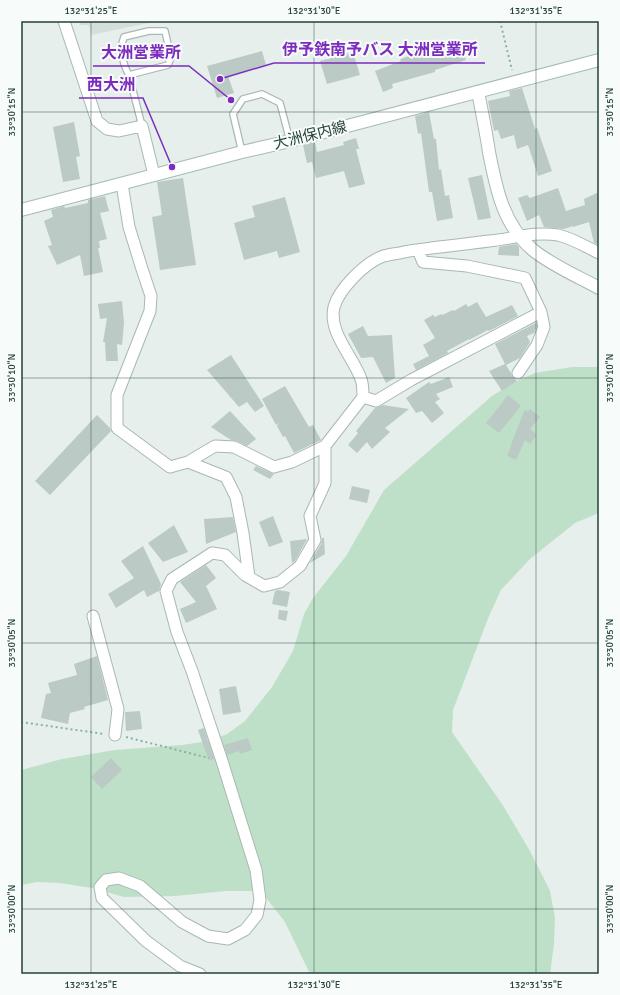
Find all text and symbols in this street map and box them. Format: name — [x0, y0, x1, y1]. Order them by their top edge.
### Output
text: 132°31'25"E — [64, 5, 118, 17]
text: 132°31'30"E — [287, 5, 341, 17]
text: 132°31'35"E — [509, 5, 563, 17]
callout: 伊予鉄南予バス 大洲営業所 — [274, 35, 485, 63]
callout: 大洲営業所 — [93, 38, 189, 66]
text: 伊予鉄南予バス 大洲営業所 — [281, 40, 478, 60]
text: 大洲営業所 — [101, 43, 181, 63]
callout: 西大洲 — [79, 70, 143, 98]
text: 西大洲 — [87, 75, 135, 95]
text: 33°30'15"N — [6, 88, 18, 136]
text: 33°30'15"N — [604, 88, 616, 136]
street label: 大洲保内線 — [271, 117, 349, 153]
text: 33°30'10"N — [6, 354, 18, 402]
text: 33°30'10"N — [604, 354, 616, 402]
text: 33°30'05"N — [6, 619, 18, 667]
text: 33°30'05"N — [604, 619, 616, 667]
text: 33°30'00"N — [6, 885, 18, 933]
text: 33°30'00"N — [604, 885, 616, 933]
text: 132°31'25"E — [64, 979, 118, 991]
text: 132°31'30"E — [287, 979, 341, 991]
text: 132°31'35"E — [509, 979, 563, 991]

